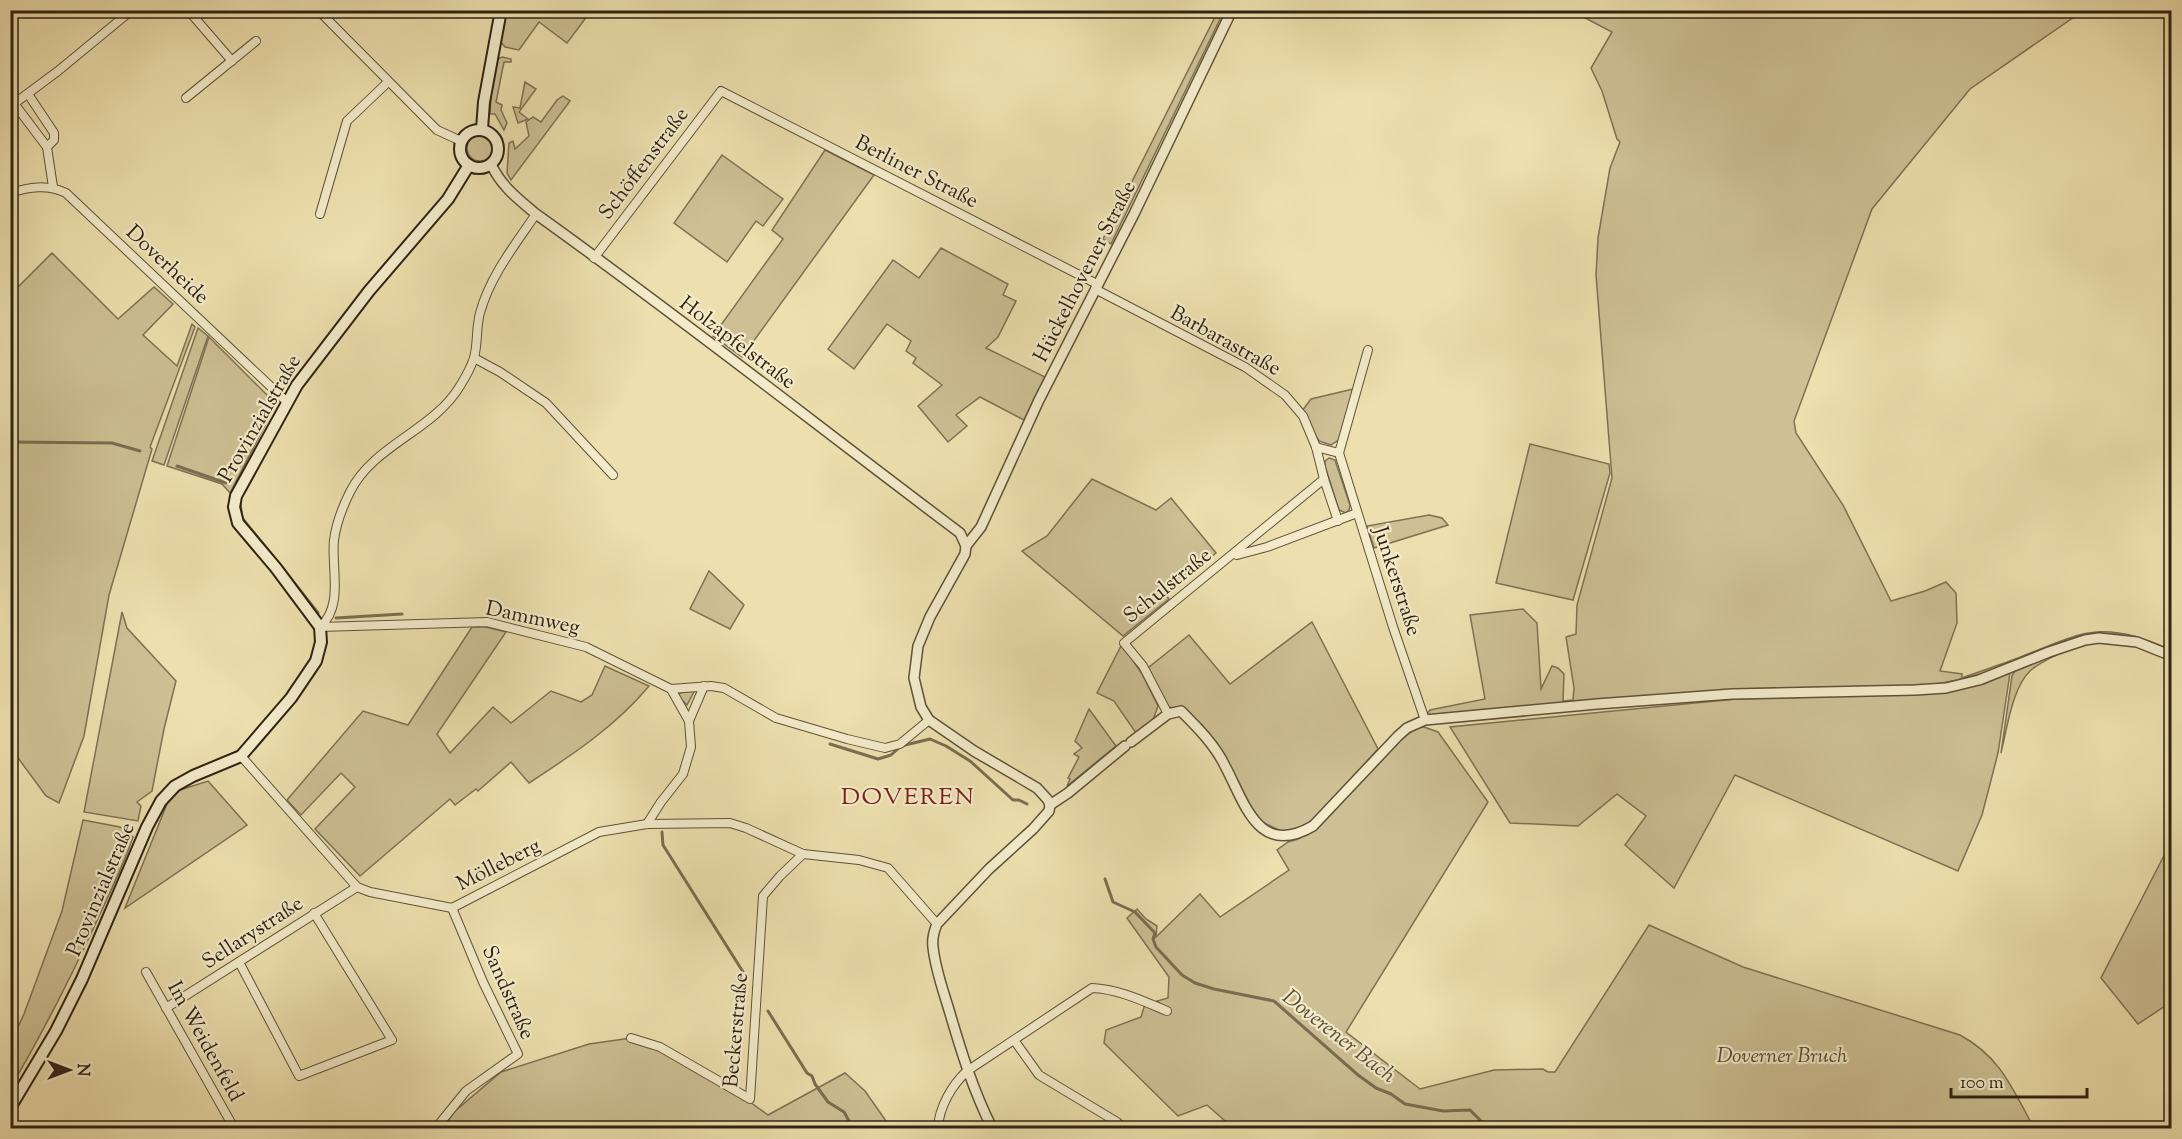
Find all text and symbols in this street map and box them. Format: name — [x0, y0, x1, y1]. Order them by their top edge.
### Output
street label: Schöffenstraße — [592, 102, 697, 227]
street label: Berliner Straße — [849, 129, 983, 217]
street label: Hückelhovener Straße — [1027, 176, 1145, 368]
street label: Doverheide — [118, 219, 215, 312]
street label: Holzapfelstraße — [672, 290, 801, 397]
street label: Barbarastraße — [1164, 299, 1286, 385]
street label: Provinzialstraße — [212, 350, 309, 488]
street label: Junkerstraße — [1364, 522, 1428, 640]
street label: Schulstraße — [1118, 542, 1219, 632]
street label: Dammweg — [483, 594, 582, 644]
district label: DOVEREN — [841, 781, 975, 815]
street label: Provinzialstraße — [60, 818, 144, 961]
street label: Mölleberg — [452, 832, 546, 900]
street label: Sellarystraße — [196, 890, 310, 978]
street label: Sandstraße — [473, 941, 541, 1045]
street label: Beckerstraße — [717, 972, 757, 1089]
street label: Im Weidenfeld — [159, 976, 250, 1108]
water label: Doverener Bach — [1274, 983, 1402, 1092]
north arrow — [39, 1040, 99, 1100]
park label: Doverner Bruch — [1717, 1042, 1847, 1072]
scale bar — [1951, 1061, 2088, 1099]
text: N — [70, 1064, 93, 1077]
text: 100 m — [1960, 1071, 2004, 1097]

